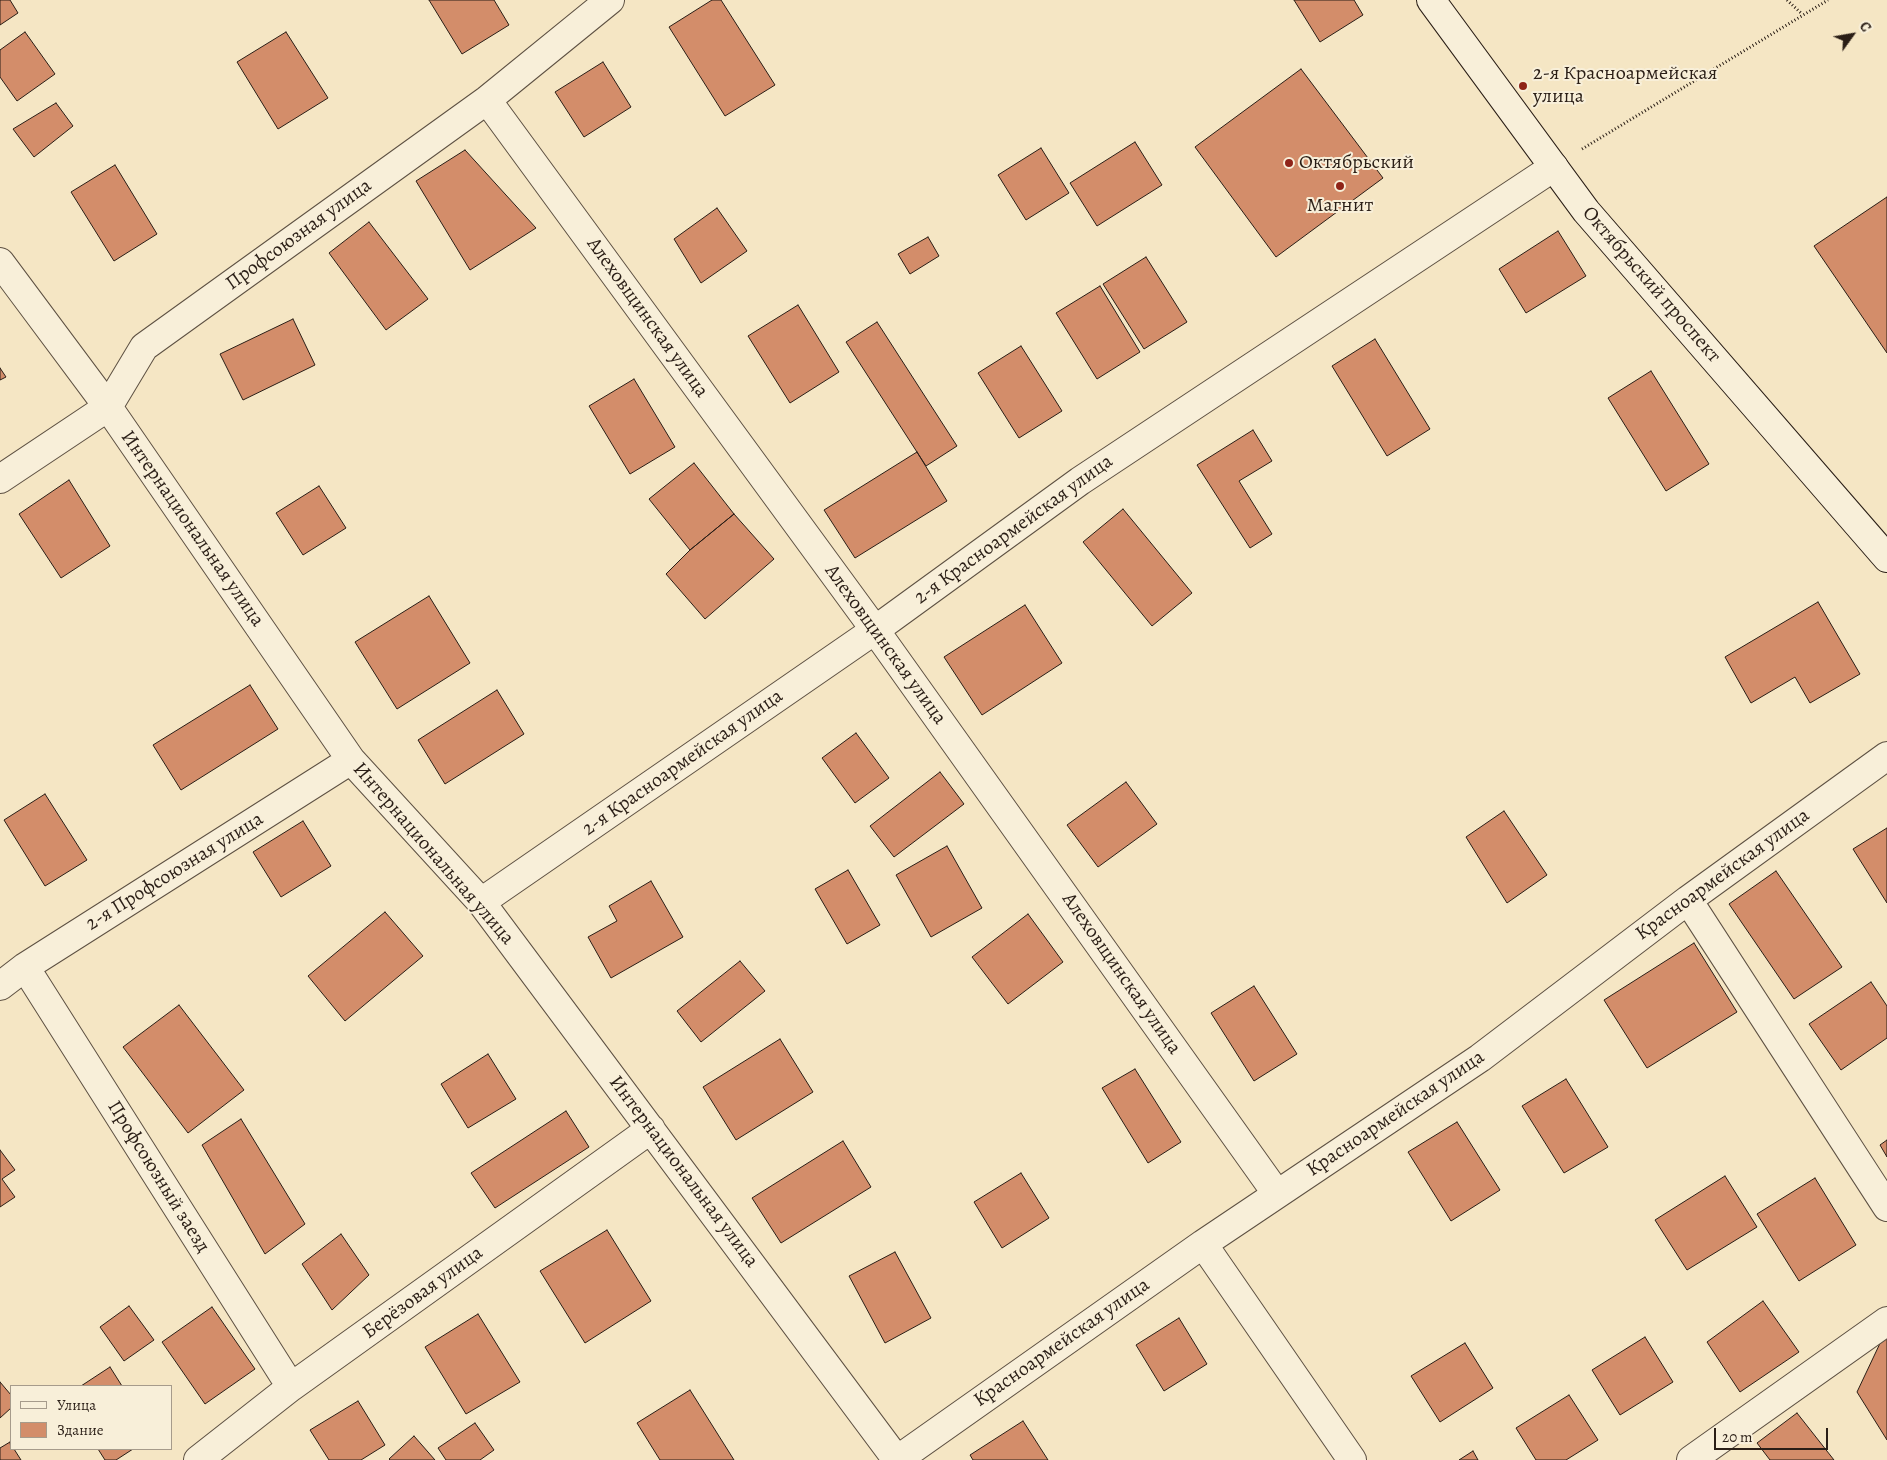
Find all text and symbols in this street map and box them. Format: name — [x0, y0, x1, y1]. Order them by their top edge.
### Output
north arrow — [1827, 10, 1877, 60]
text: С — [1855, 18, 1875, 35]
place label: 2-я Красноармейская улица — [1533, 62, 1717, 109]
marker: 2-я Красноармейская улица — [1517, 80, 1529, 92]
place label: Октябрьский — [1299, 151, 1414, 175]
marker: Октябрьский — [1283, 157, 1295, 169]
street label: Профсоюзная улица — [221, 174, 377, 296]
marker: Магнит — [1334, 180, 1346, 192]
place label: Магнит — [1307, 194, 1373, 218]
street label: Октябрьский проспект — [1577, 202, 1725, 368]
street label: Алеховщинская улица — [581, 233, 713, 403]
street label: Интернациональная улица — [115, 426, 269, 632]
street label: 2-я Красноармейская улица — [910, 450, 1118, 610]
street label: Алеховщинская улица — [819, 560, 951, 730]
street label: 2-я Красноармейская улица — [578, 685, 788, 841]
street label: Интернациональная улица — [347, 758, 519, 950]
street label: Красноармейская улица — [1631, 804, 1815, 946]
street label: 2-я Профсоюзная улица — [82, 808, 268, 936]
street label: Алеховщинская улица — [1056, 889, 1186, 1059]
street label: Красноармейская улица — [1303, 1046, 1489, 1182]
street label: Интернациональная улица — [603, 1071, 763, 1273]
street label: Профсоюзный заезд — [102, 1097, 214, 1257]
street label: Берёзовая улица — [358, 1241, 488, 1345]
street label: Красноармейская улица — [969, 1273, 1155, 1413]
legend — [10, 1385, 172, 1450]
text: Улица — [57, 1395, 96, 1415]
scale bar — [1717, 1418, 1831, 1450]
text: Здание — [57, 1420, 104, 1440]
text: 20 m — [1722, 1427, 1753, 1447]

